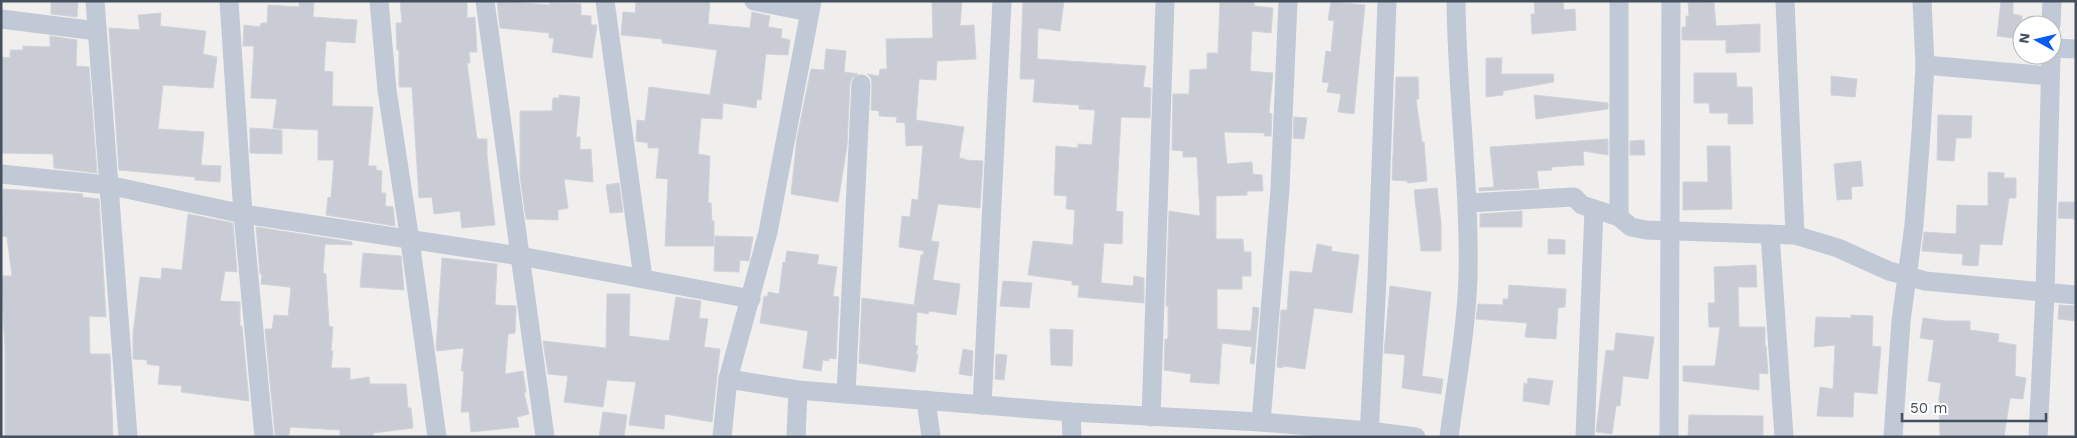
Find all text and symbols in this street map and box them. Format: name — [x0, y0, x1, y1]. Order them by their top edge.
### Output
north arrow — [2012, 15, 2062, 65]
text: N — [2015, 32, 2033, 44]
scale bar — [1902, 390, 2046, 422]
text: 50 m — [1910, 399, 1947, 417]

